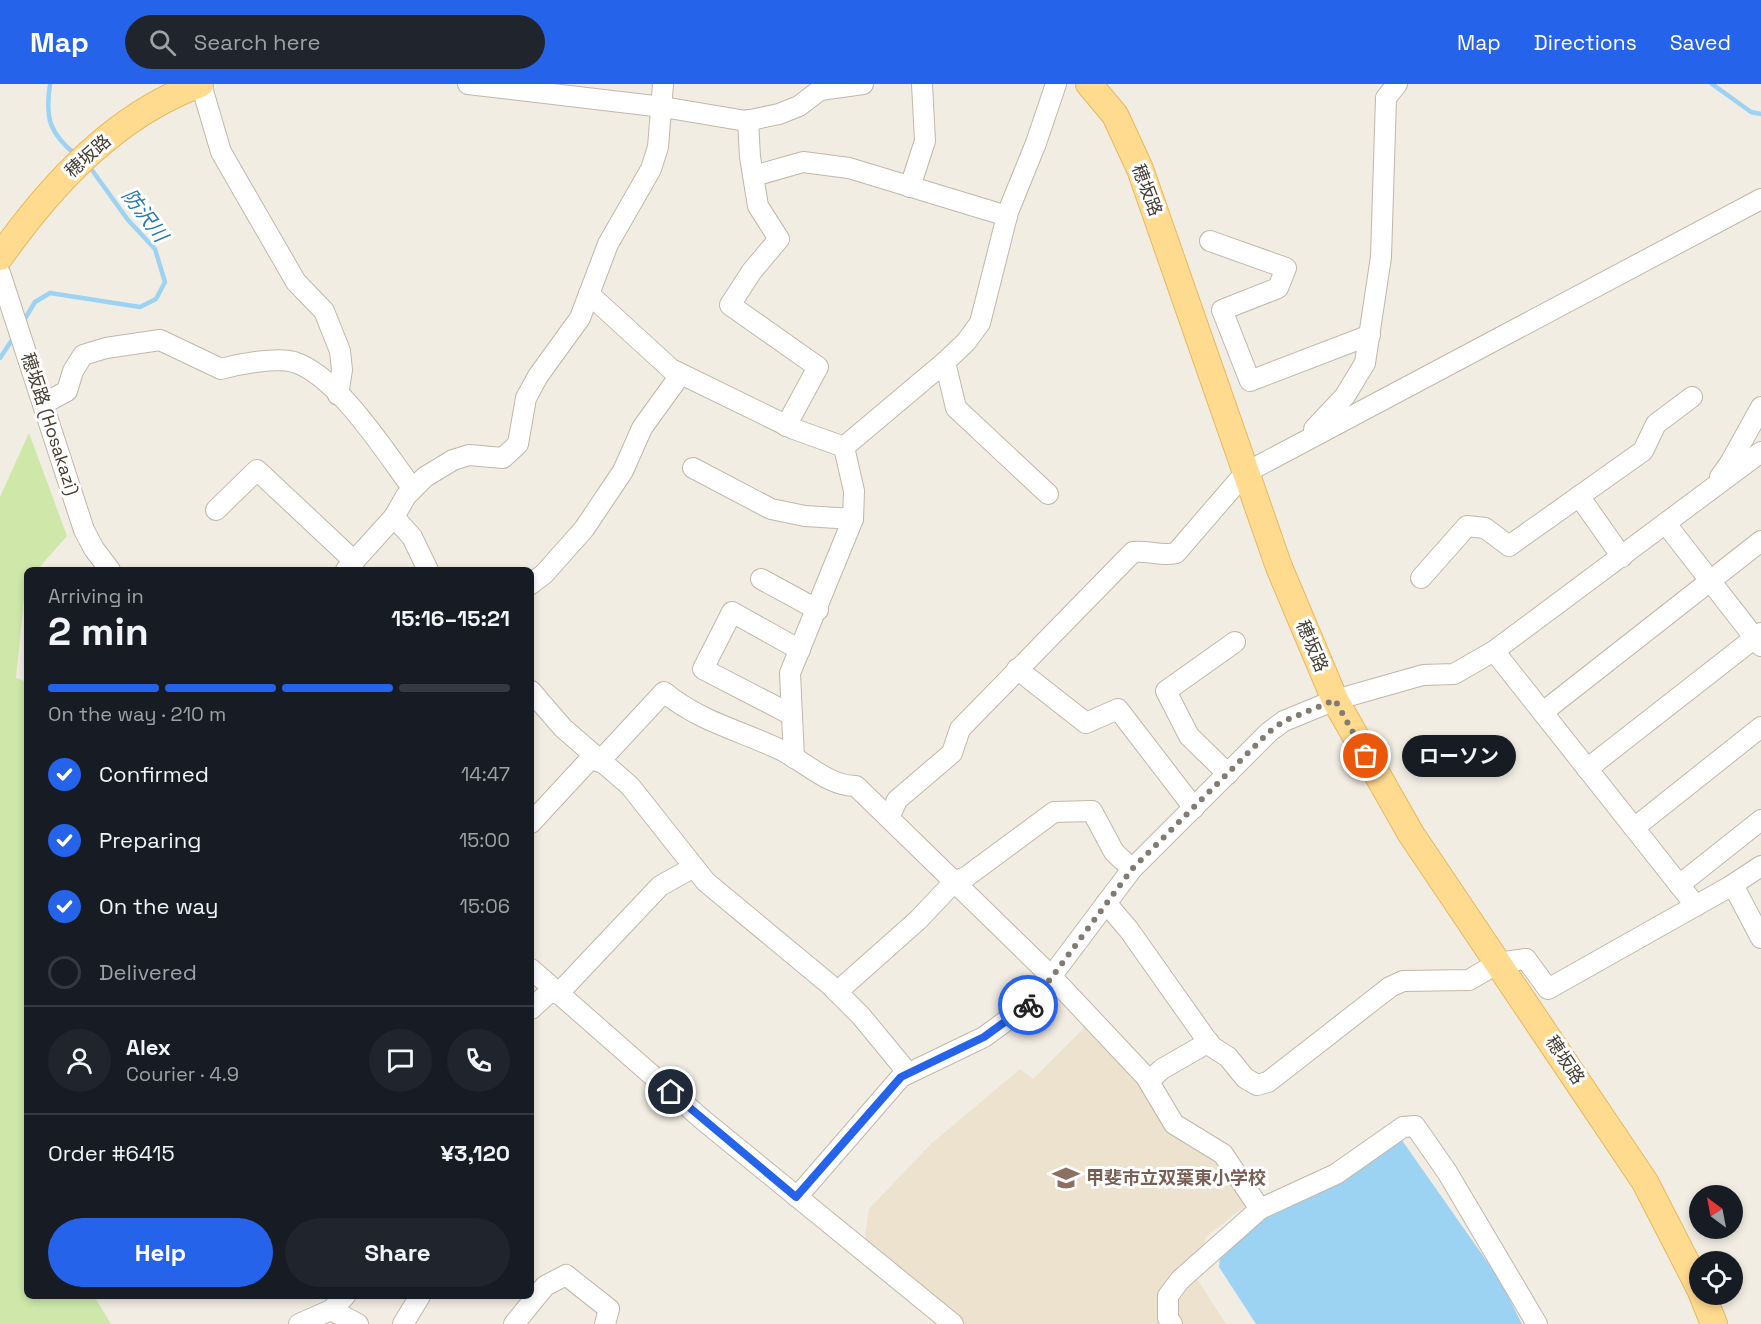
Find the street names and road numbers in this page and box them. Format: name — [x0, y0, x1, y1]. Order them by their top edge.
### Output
street label: 穂坂路 — [60, 129, 115, 182]
street label: 穂坂路 — [1127, 160, 1168, 219]
street label: 穂坂路 (Hosakazi) — [17, 350, 84, 498]
street label: 穂坂路 — [1291, 616, 1334, 675]
street label: 穂坂路 — [1541, 1031, 1590, 1089]

